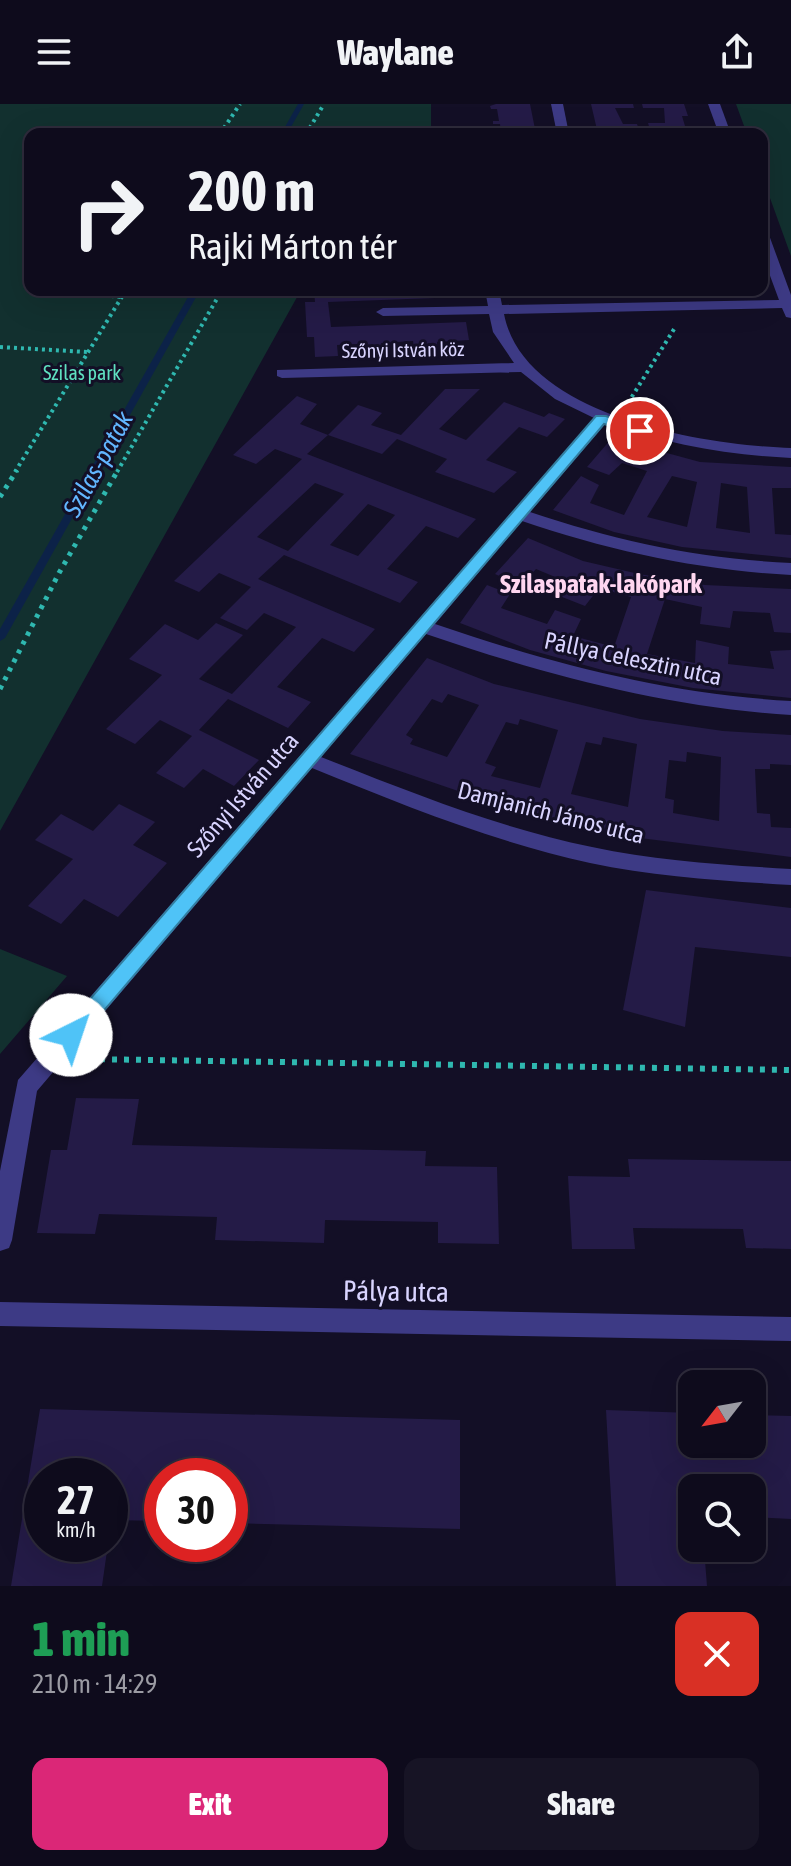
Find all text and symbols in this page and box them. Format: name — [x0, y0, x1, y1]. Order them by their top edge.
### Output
icon: menu — [32, 30, 76, 74]
icon: share — [715, 30, 759, 74]
text: Waylane — [337, 31, 454, 73]
text: 200 m — [188, 159, 315, 223]
icon: right — [56, 160, 160, 264]
text: Rajki Márton tér — [188, 225, 396, 267]
street label: Szőnyi István köz — [342, 337, 464, 362]
park label: Szilas park — [43, 361, 121, 384]
pin — [606, 397, 674, 465]
water label: Szilas-patak — [56, 406, 139, 523]
icon: arrive — [618, 409, 662, 453]
district label: Szilaspatak-lakópark — [500, 569, 703, 599]
street label: Pállya Celesztin utca — [542, 627, 724, 690]
street label: Szőnyi István utca — [181, 727, 304, 862]
street label: Damjanich János utca — [455, 776, 647, 849]
position arrow — [29, 993, 113, 1077]
street label: Pálya utca — [343, 1274, 449, 1308]
north arrow — [678, 1370, 766, 1458]
map controls — [678, 1370, 766, 1562]
speed limit sign: 30 — [144, 1458, 248, 1562]
button: search — [678, 1474, 766, 1562]
text: 27 — [57, 1477, 95, 1522]
text: km/h — [56, 1518, 96, 1541]
text: 1 min — [32, 1611, 130, 1666]
button: close — [675, 1612, 759, 1696]
text: 210 m · 14:29 — [32, 1669, 157, 1699]
button: Exit — [32, 1758, 388, 1850]
button: Share — [404, 1758, 759, 1850]

